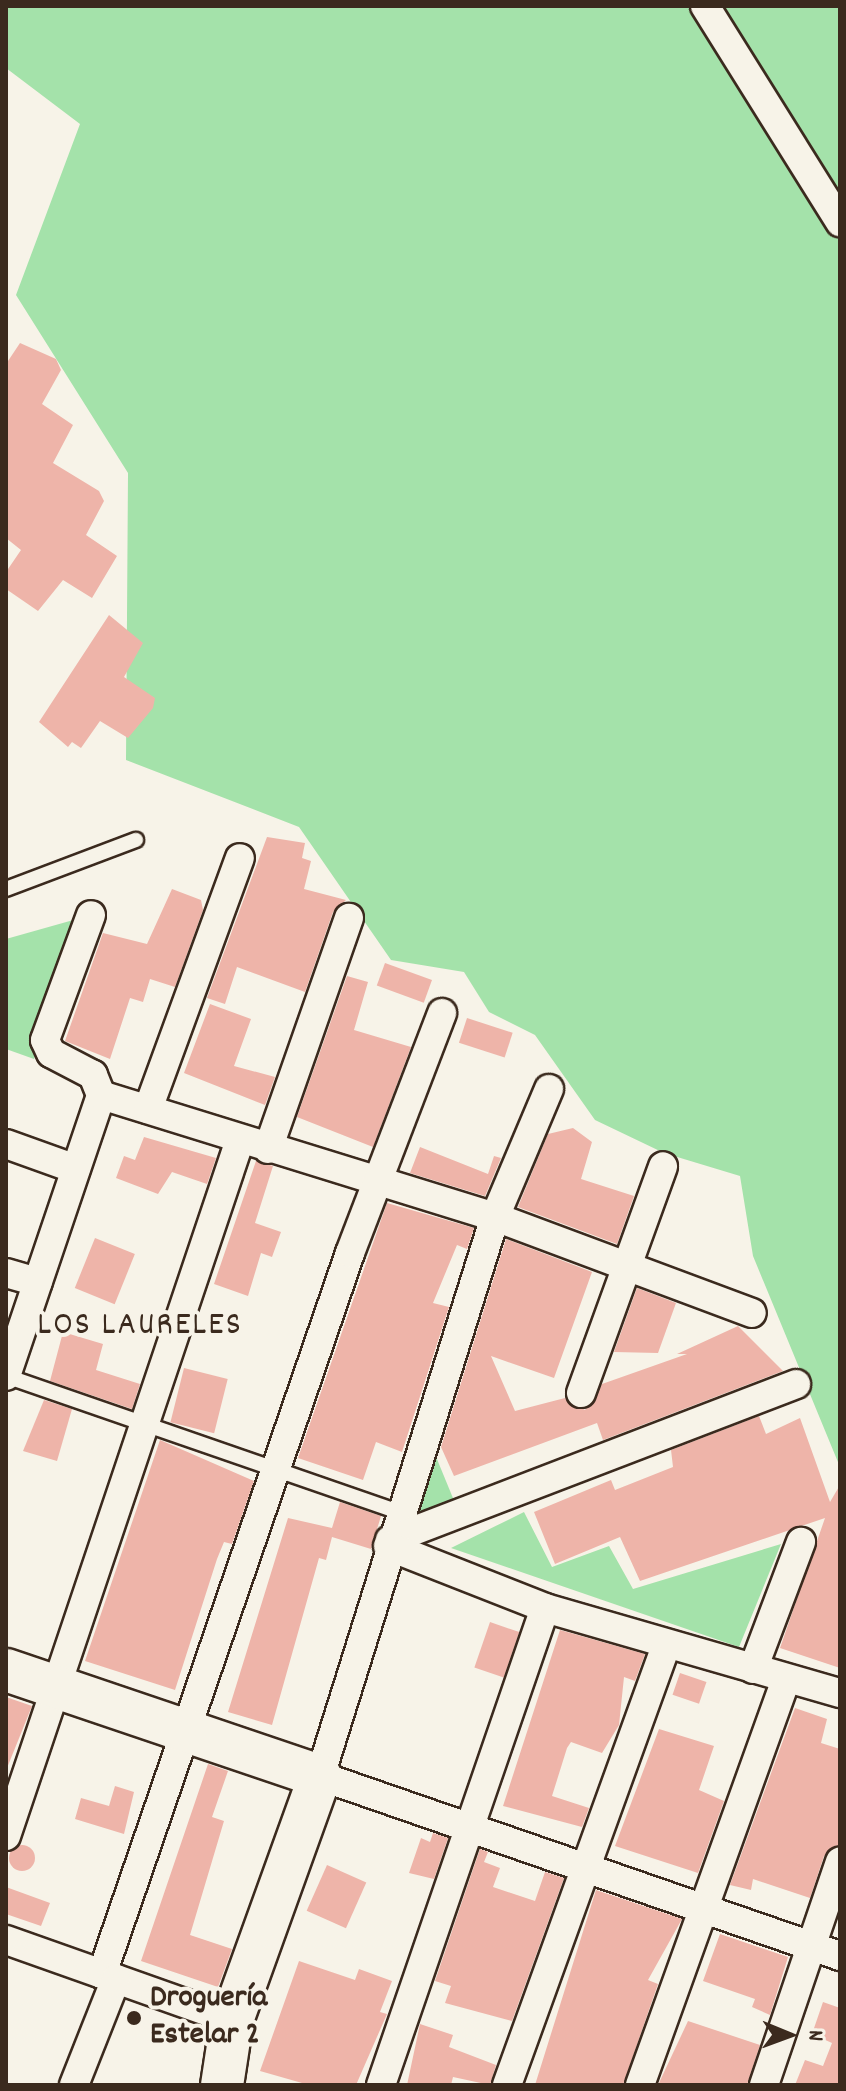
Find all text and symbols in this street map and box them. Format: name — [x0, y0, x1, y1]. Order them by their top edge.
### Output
district label: LOS LAURELES — [37, 1307, 243, 1347]
place label: Droguería Estelar 2 — [150, 1981, 267, 2056]
north arrow — [750, 1995, 830, 2075]
marker: Droguería Estelar 2 — [125, 2009, 143, 2027]
text: N — [799, 2030, 830, 2041]

